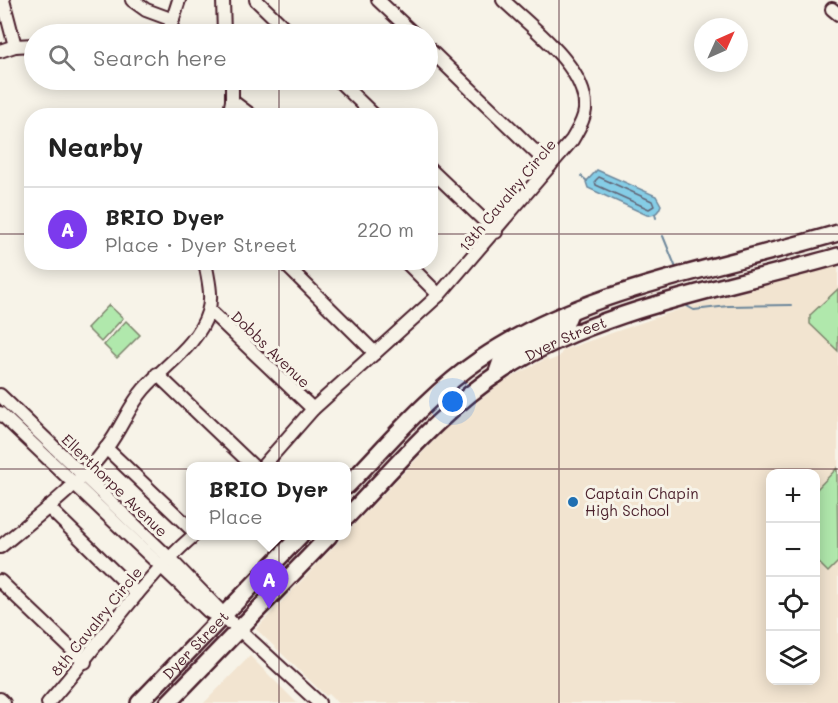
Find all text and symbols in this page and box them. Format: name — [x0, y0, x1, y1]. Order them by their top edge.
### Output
north arrow — [694, 18, 748, 72]
search box — [24, 24, 438, 90]
icon: search — [45, 41, 78, 74]
text: Search here — [93, 43, 227, 72]
text: Nearby — [48, 130, 143, 164]
street label: 13th Cavalry Circle — [454, 134, 560, 256]
text: BRIO Dyer — [105, 202, 224, 231]
text: A — [61, 216, 74, 242]
text: 220 m — [357, 216, 414, 242]
text: Place · Dyer Street — [105, 231, 297, 257]
street label: Dobbs Avenue — [227, 306, 315, 392]
street label: Dyer Street — [521, 312, 609, 365]
your location — [438, 387, 467, 416]
street label: Ellerthorpe Avenue — [58, 429, 172, 541]
popup — [186, 462, 351, 540]
map controls — [766, 469, 820, 685]
button: + — [766, 469, 820, 523]
text: BRIO Dyer — [209, 474, 328, 503]
place label: Captain Chapin High School — [585, 483, 699, 520]
marker: Captain Chapin High School — [566, 495, 580, 509]
text: Place — [209, 503, 263, 529]
button: − — [766, 523, 820, 577]
pin: A — [250, 560, 288, 609]
street label: 8th Cavalry Circle — [46, 562, 146, 680]
button: locate — [766, 577, 820, 631]
street label: Dyer Street — [158, 606, 233, 683]
button: layers — [766, 631, 820, 685]

